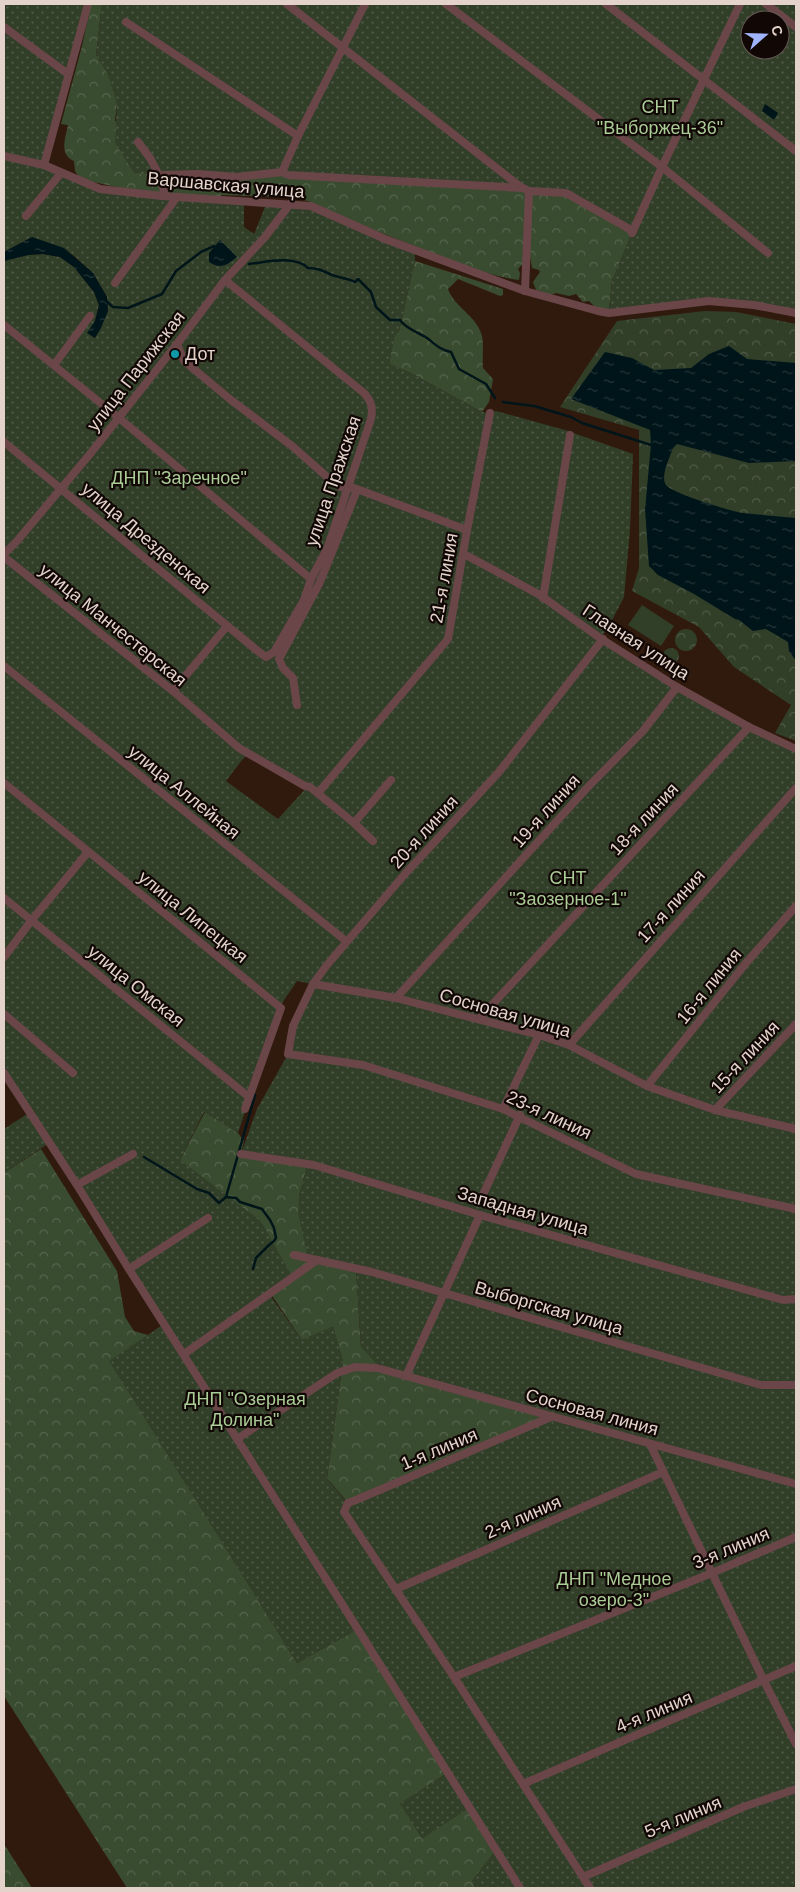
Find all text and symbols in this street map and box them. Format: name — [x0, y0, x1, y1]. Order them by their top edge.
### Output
north arrow — [740, 10, 790, 60]
text: С — [768, 23, 786, 38]
park label: СНТ "Выборжец-36" — [597, 97, 723, 138]
street label: Варшавская улица — [147, 168, 306, 202]
street label: улица Парижская — [83, 307, 189, 435]
place label: Дот — [185, 344, 215, 364]
marker: Дот — [169, 348, 181, 360]
street label: улица Пражская — [301, 413, 365, 549]
park label: ДНП "Заречное" — [111, 468, 247, 488]
street label: улица Дрезденская — [78, 478, 214, 598]
street label: 21-я линия — [426, 531, 462, 625]
street label: улица Манчестерская — [36, 560, 190, 690]
street label: Главная улица — [579, 600, 694, 684]
street label: улица Аллейная — [124, 741, 244, 843]
street label: 19-я линия — [508, 770, 584, 852]
street label: 18-я линия — [606, 779, 682, 859]
street label: 20-я линия — [386, 791, 462, 873]
street label: 17-я линия — [633, 865, 709, 947]
street label: улица Липецкая — [134, 867, 252, 967]
park label: СНТ "Заозерное-1" — [509, 868, 627, 909]
street label: улица Омская — [84, 941, 188, 1031]
street label: 16-я линия — [673, 944, 745, 1028]
street label: Сосновая улица — [437, 985, 574, 1042]
street label: 15-я линия — [707, 1017, 783, 1097]
street label: 23-я линия — [504, 1087, 594, 1143]
street label: Западная улица — [455, 1183, 592, 1240]
street label: Выборгская улица — [473, 1277, 626, 1339]
street label: Сосновая линия — [524, 1385, 660, 1439]
park label: ДНП "Озерная Долина" — [184, 1389, 306, 1430]
street label: 1-я линия — [398, 1424, 480, 1474]
street label: 2-я линия — [482, 1491, 564, 1543]
street label: 3-я линия — [690, 1523, 772, 1573]
park label: ДНП "Медное озеро-3" — [557, 1569, 671, 1610]
street label: 4-я линия — [613, 1687, 695, 1737]
street label: 5-я линия — [642, 1792, 724, 1842]

